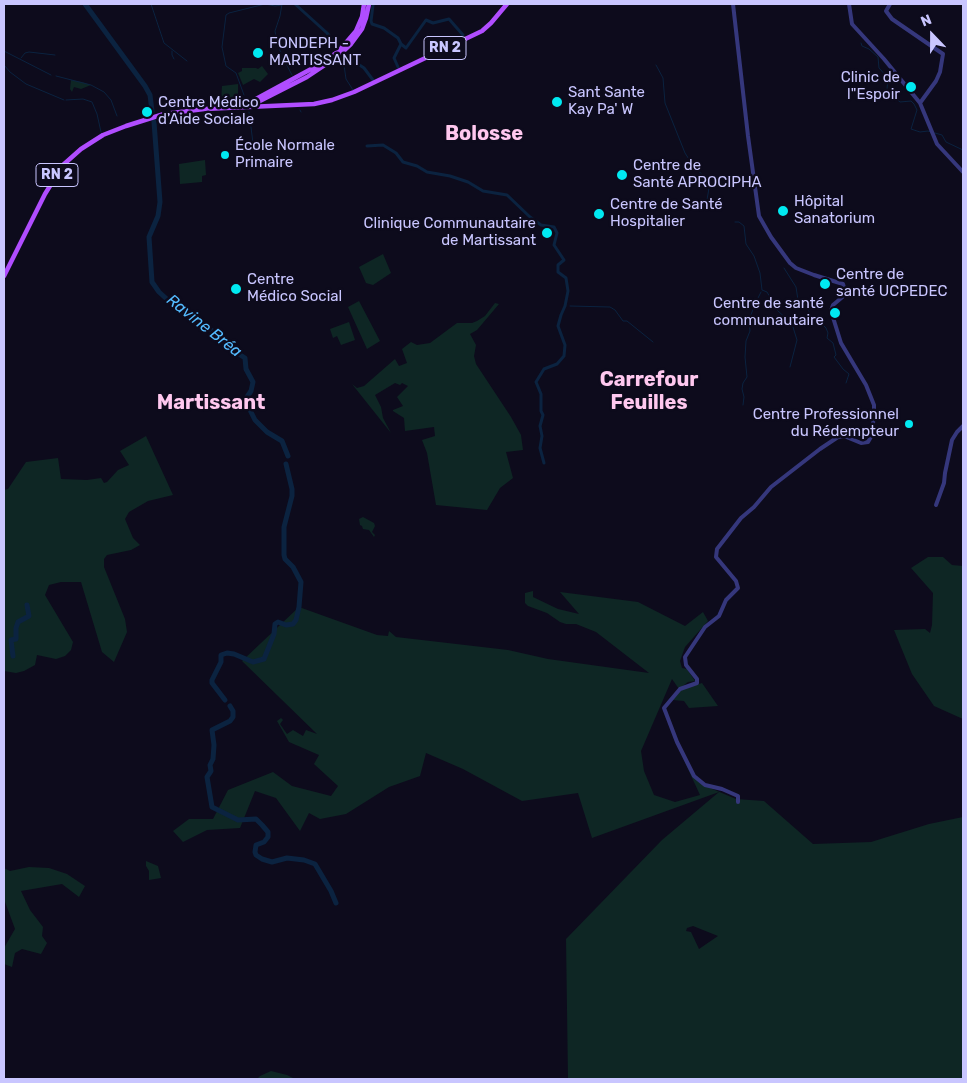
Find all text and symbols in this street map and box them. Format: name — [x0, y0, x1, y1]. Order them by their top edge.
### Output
north arrow — [907, 10, 957, 60]
text: N — [918, 11, 934, 30]
place label: FONDEPH - MARTISSANT — [269, 35, 361, 70]
road number: RN 2 — [424, 36, 466, 59]
marker: FONDEPH - MARTISSANT — [251, 46, 265, 60]
place label: Clinic de l"Espoir — [841, 69, 900, 104]
marker: Clinic de l"Espoir — [904, 80, 918, 94]
place label: Sant Sante Kay Pa' W — [568, 84, 645, 119]
place label: Centre Médico d'Aide Sociale — [158, 94, 259, 129]
marker: Sant Sante Kay Pa' W — [550, 95, 564, 109]
marker: Centre Médico d'Aide Sociale — [140, 105, 154, 119]
district label: Bolosse — [445, 122, 523, 146]
place label: École Normale Primaire — [235, 137, 335, 172]
marker: École Normale Primaire — [219, 149, 231, 161]
place label: Centre de Santé APROCIPHA — [633, 157, 762, 192]
road number: RN 2 — [36, 164, 78, 186]
marker: Centre de Santé APROCIPHA — [615, 168, 629, 182]
place label: Hôpital Sanatorium — [794, 193, 875, 228]
place label: Centre de Santé Hospitalier — [610, 196, 723, 231]
marker: Hôpital Sanatorium — [776, 204, 790, 218]
marker: Centre de Santé Hospitalier — [592, 207, 606, 221]
place label: Clinique Communautaire de Martissant — [364, 215, 536, 250]
marker: Clinique Communautaire de Martissant — [540, 226, 554, 240]
place label: Centre de santé UCPEDEC — [836, 266, 947, 301]
place label: Centre Médico Social — [247, 271, 342, 306]
marker: Centre de santé UCPEDEC — [818, 277, 832, 291]
marker: Centre Médico Social — [229, 282, 243, 296]
water label: Ravine Bréa — [163, 291, 245, 361]
place label: Centre de santé communautaire — [713, 295, 824, 330]
marker: Centre de santé communautaire — [828, 306, 842, 320]
district label: Carrefour Feuilles — [600, 368, 698, 415]
district label: Martissant — [157, 391, 265, 415]
place label: Centre Professionnel du Rédempteur — [753, 406, 899, 441]
marker: Centre Professionnel du Rédempteur — [903, 418, 915, 430]

